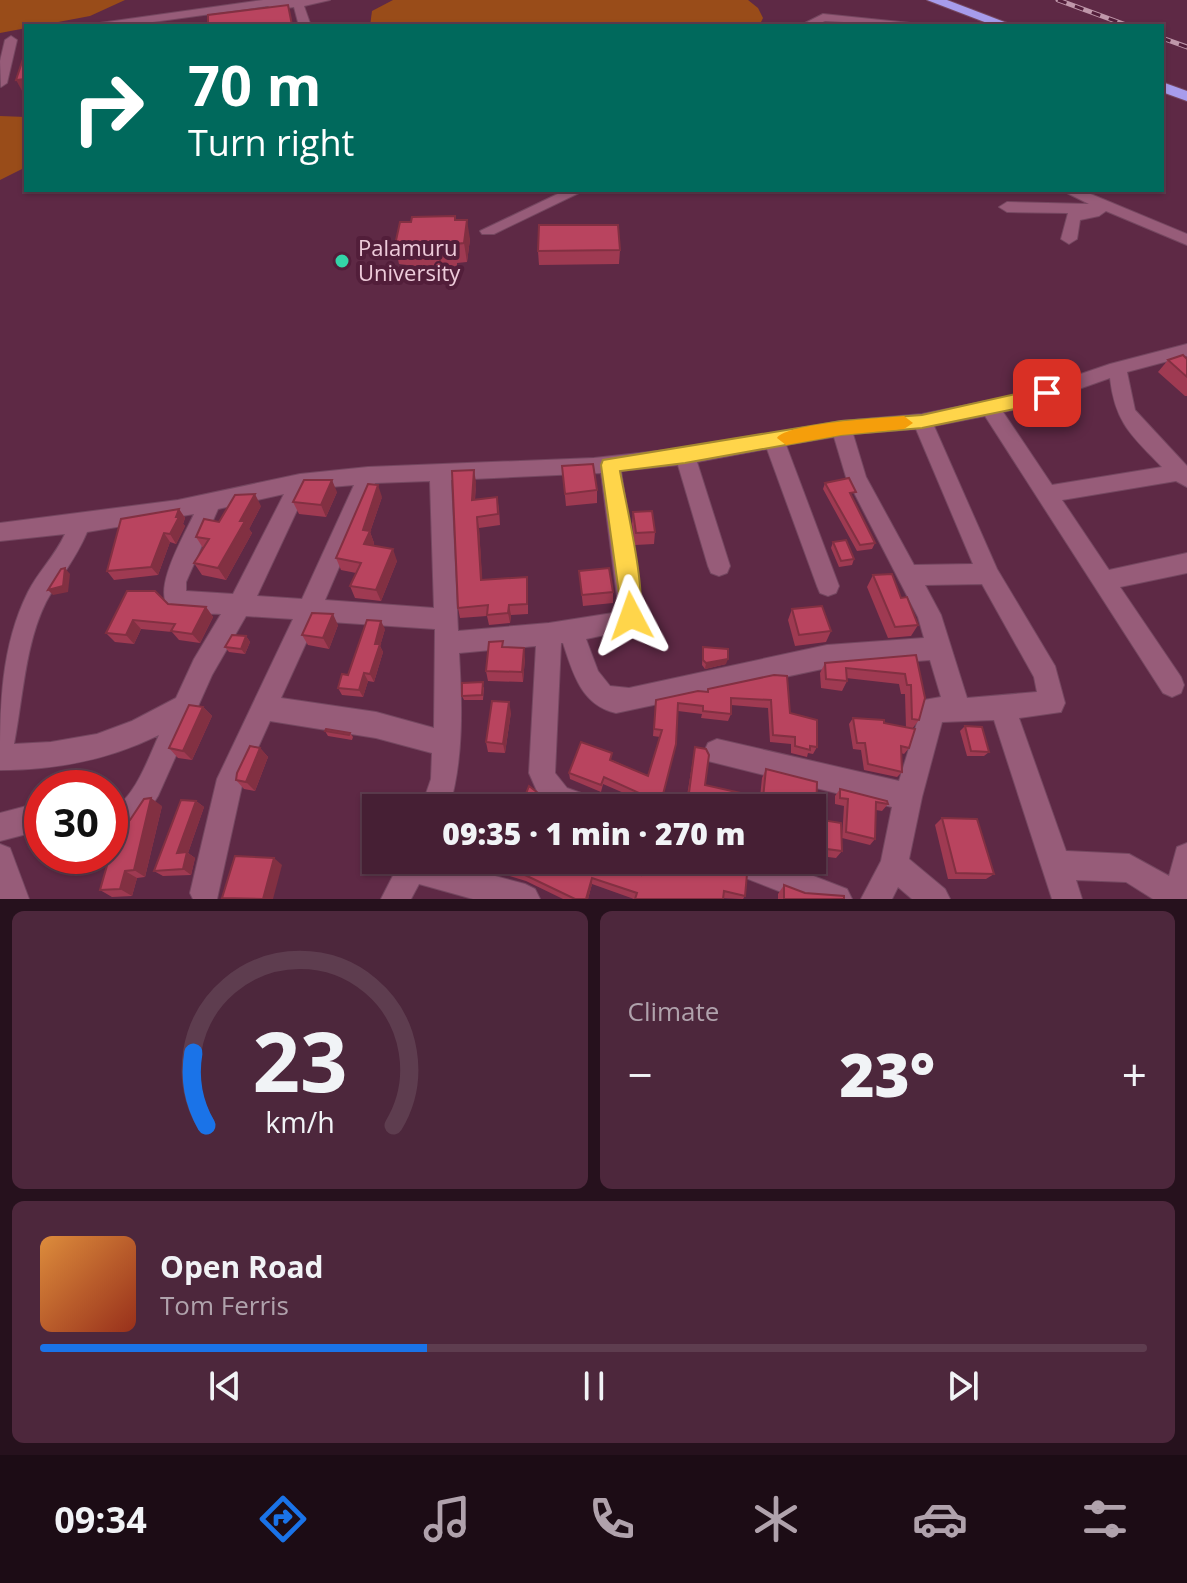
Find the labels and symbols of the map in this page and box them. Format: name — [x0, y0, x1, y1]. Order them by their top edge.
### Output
place label: Palamuru University — [358, 232, 461, 287]
marker: Palamuru University — [333, 252, 351, 270]
pin — [1013, 359, 1081, 427]
position arrow — [589, 574, 673, 658]
speed limit sign: 30 — [24, 770, 128, 874]

